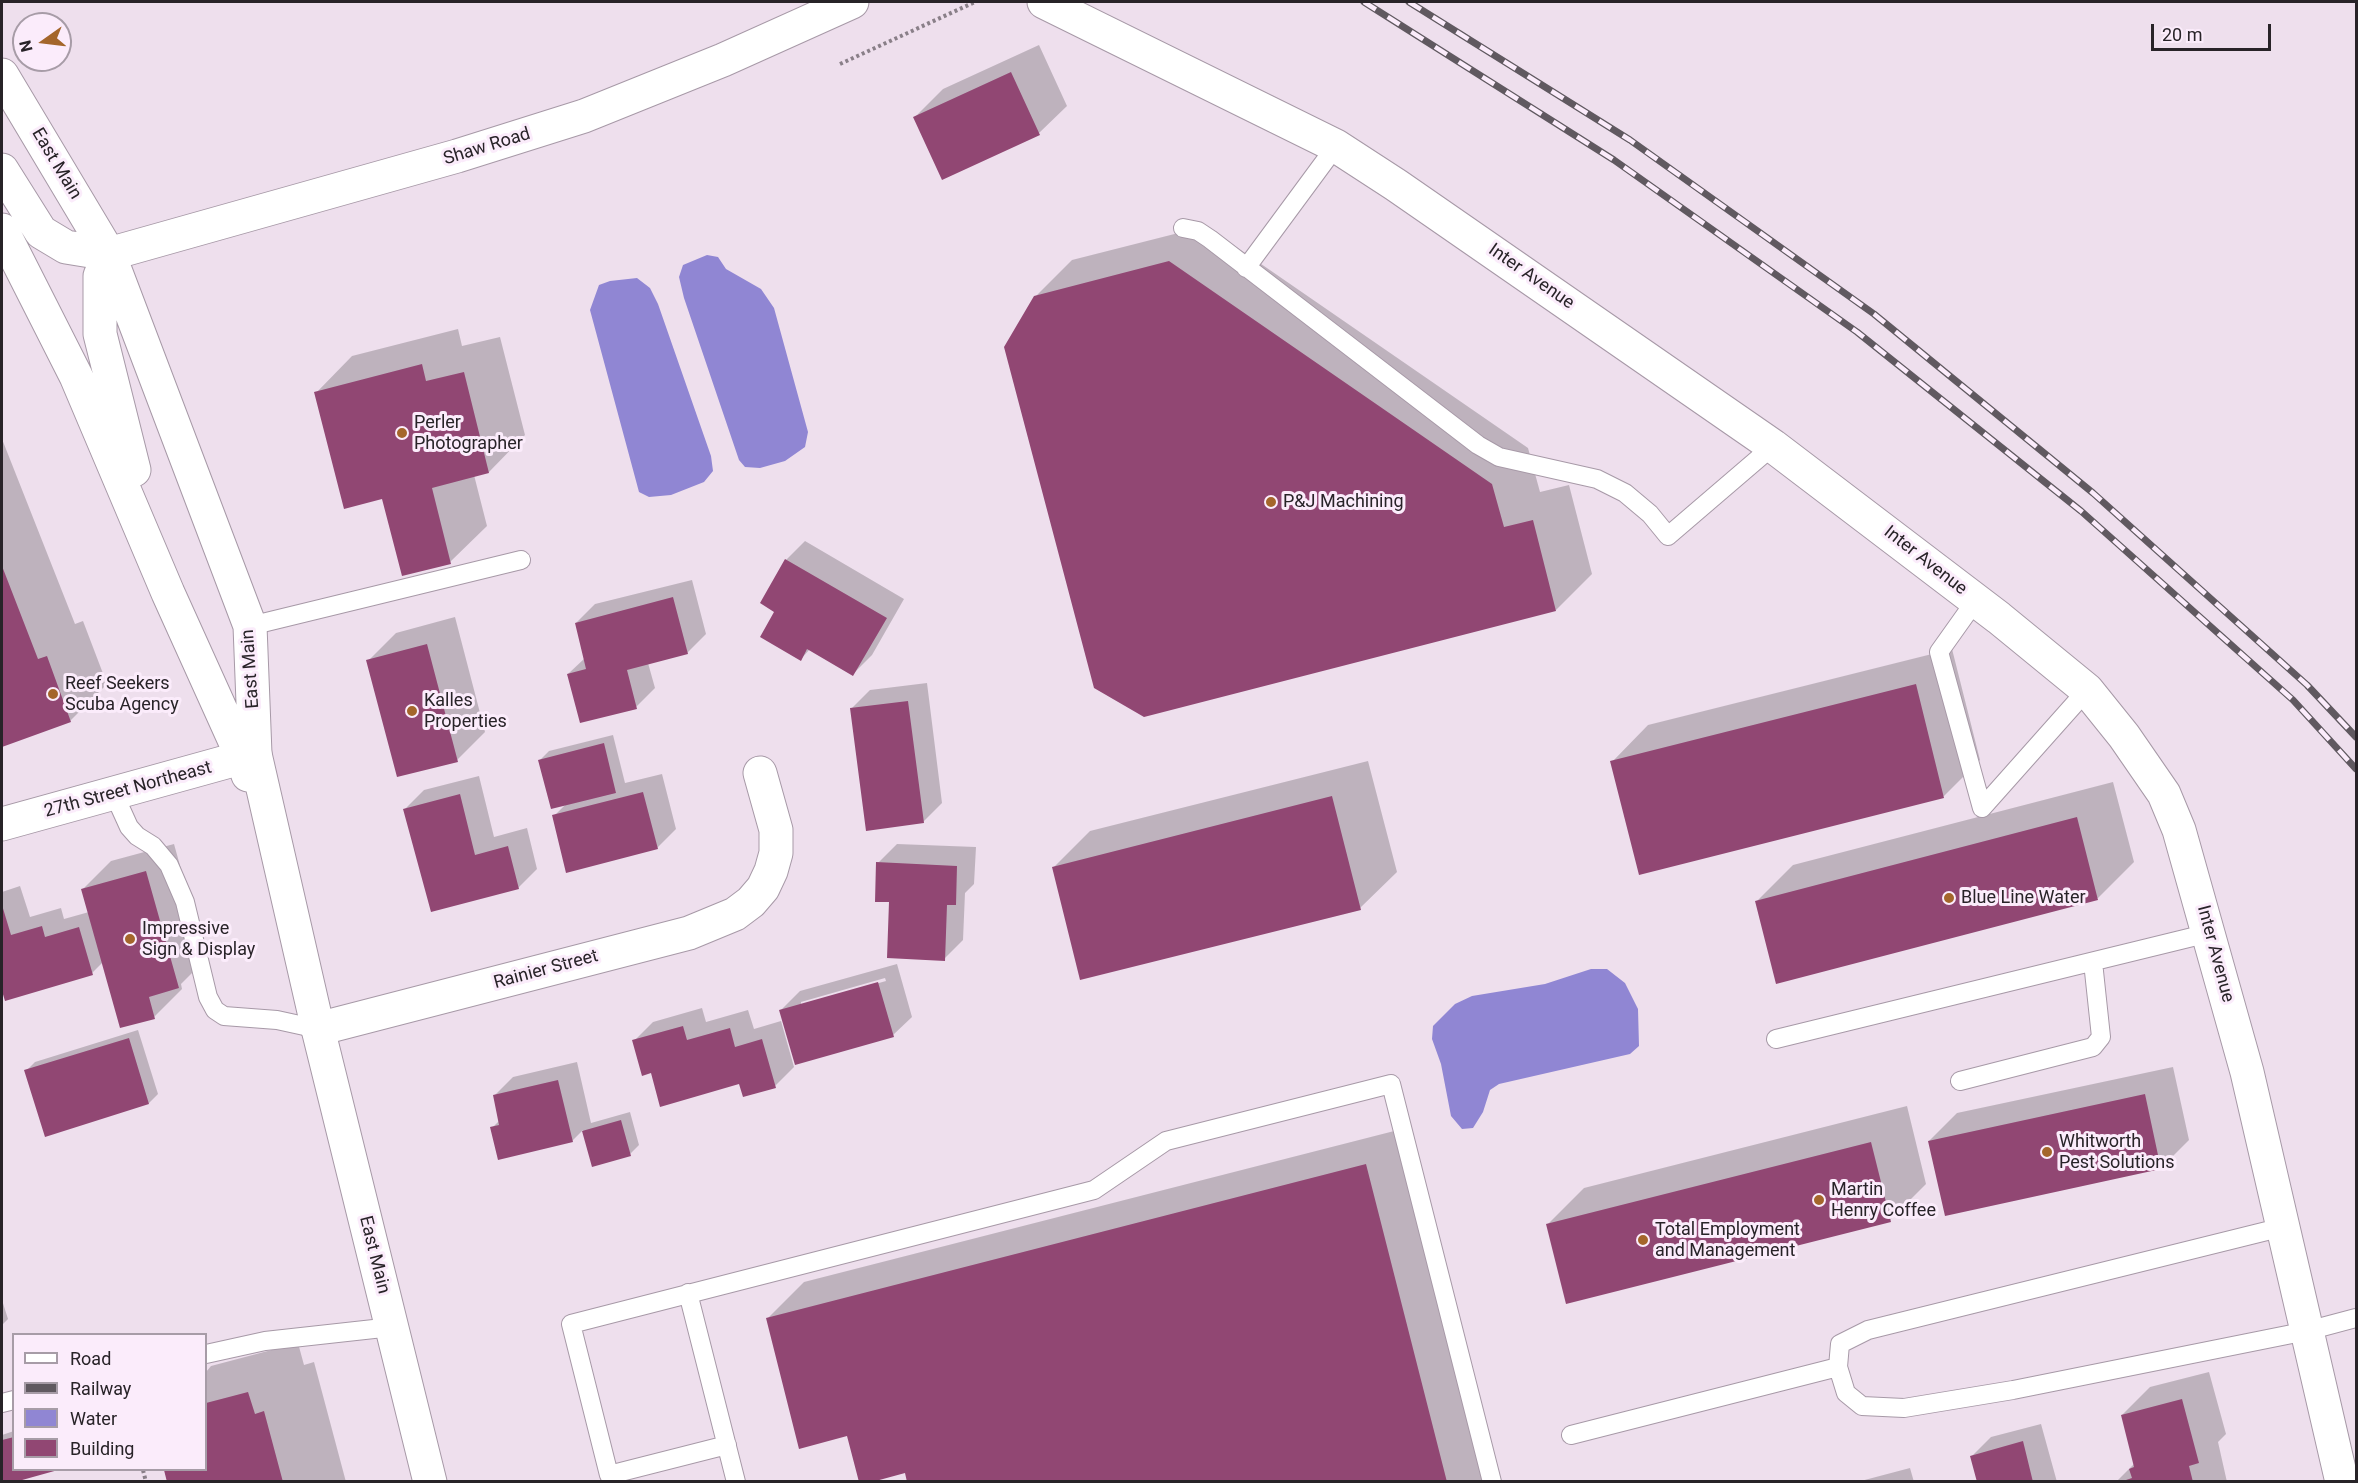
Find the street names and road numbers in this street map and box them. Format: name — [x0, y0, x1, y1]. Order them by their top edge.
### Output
street label: East Main — [26, 124, 86, 204]
street label: Shaw Road — [441, 124, 533, 170]
street label: Inter Avenue — [1484, 240, 1578, 314]
street label: Inter Avenue — [1879, 522, 1971, 600]
street label: East Main — [237, 629, 265, 709]
street label: 27th Street Northeast — [42, 757, 214, 823]
street label: Inter Avenue — [2192, 903, 2238, 1005]
street label: Rainier Street — [491, 946, 601, 994]
street label: East Main — [354, 1214, 394, 1296]

